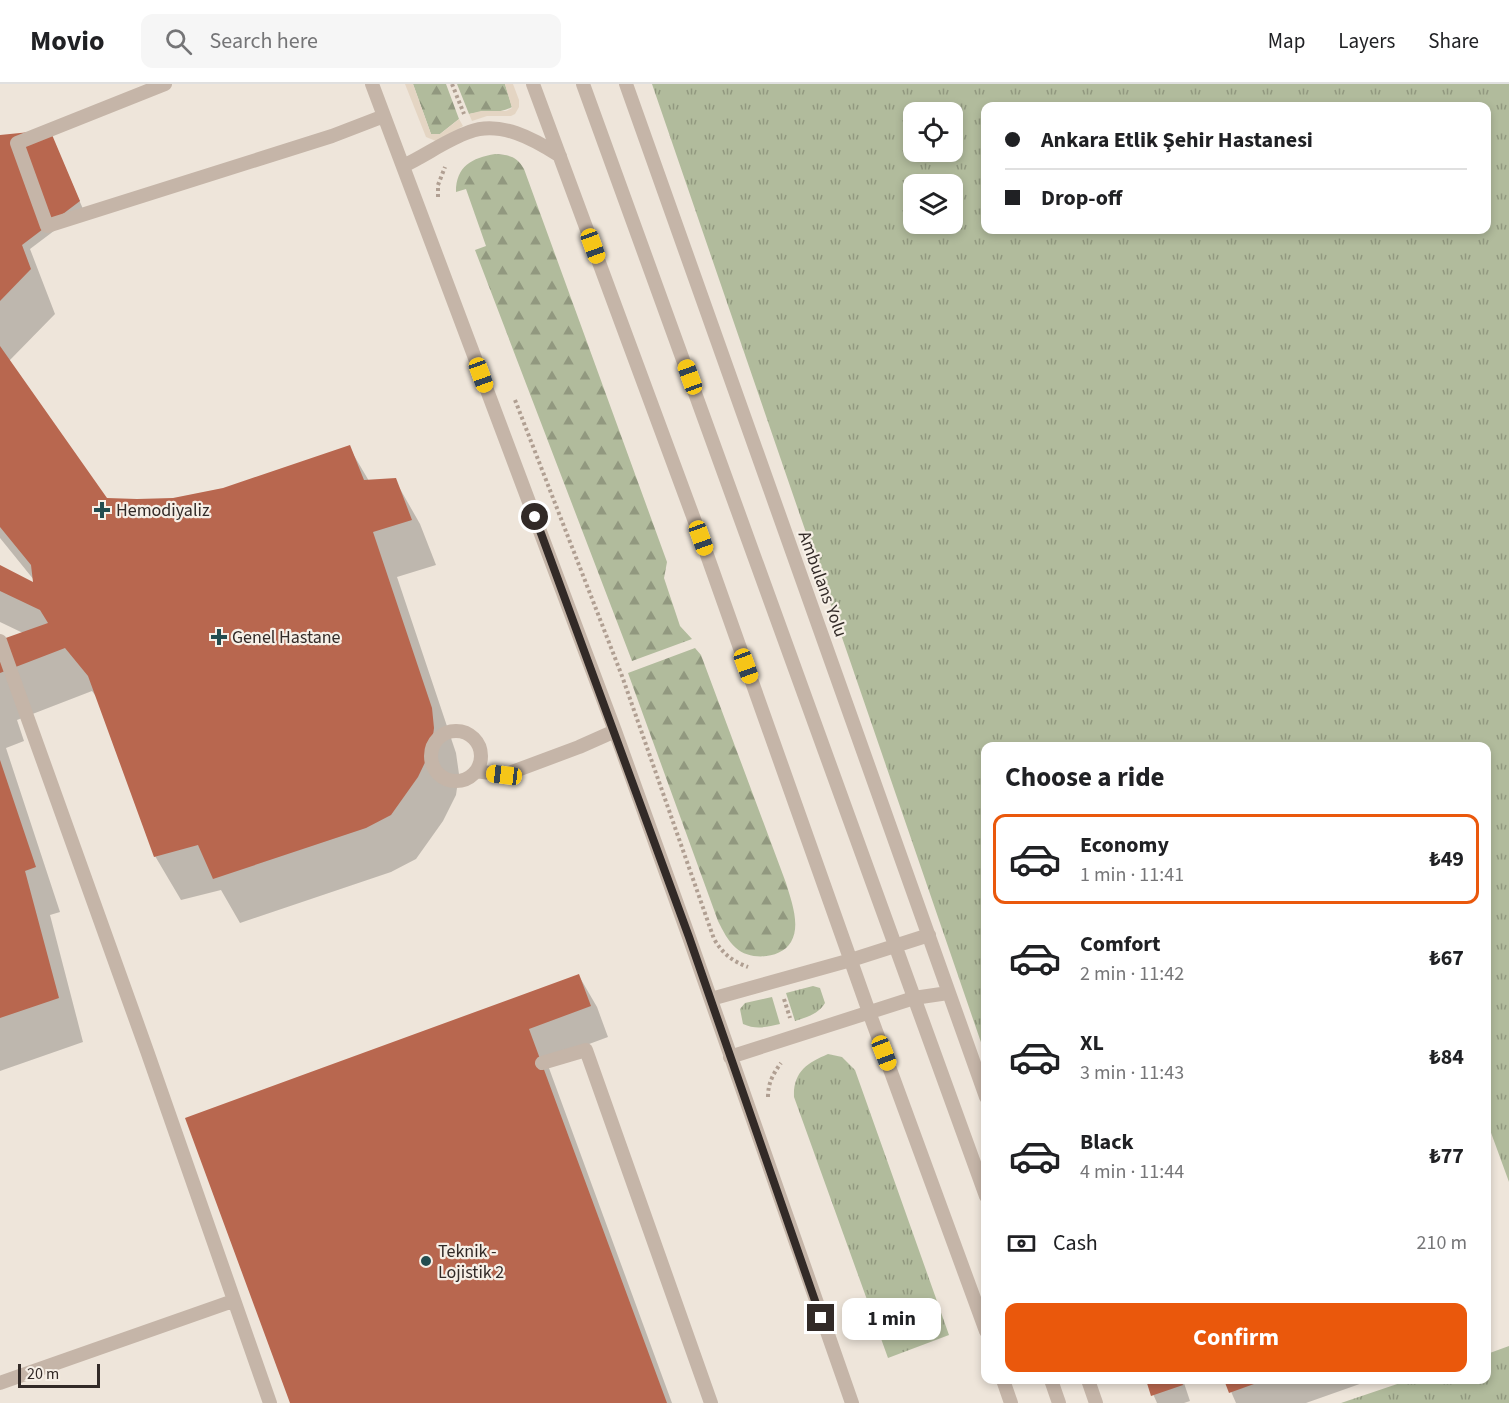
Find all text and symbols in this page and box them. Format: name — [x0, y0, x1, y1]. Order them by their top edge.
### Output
search box — [141, 14, 561, 68]
text: Movio — [30, 21, 105, 61]
icon: search — [162, 25, 195, 58]
text: Search here — [210, 25, 318, 57]
text: Map — [1268, 26, 1305, 56]
text: Layers — [1338, 26, 1395, 56]
text: Share — [1428, 26, 1479, 56]
map controls — [903, 102, 963, 234]
button: locate — [903, 102, 963, 162]
text: Ankara Etlik Şehir Hastanesi — [1041, 124, 1313, 156]
button: layers — [903, 174, 963, 234]
text: Drop-off — [1041, 182, 1122, 214]
car — [578, 226, 608, 266]
car — [466, 355, 496, 395]
car — [675, 357, 705, 397]
place label: Hemodiyaliz — [116, 498, 210, 523]
marker: Hemodiyaliz — [93, 501, 111, 519]
route start — [521, 503, 548, 530]
car — [686, 518, 716, 558]
street label: Ambulans Yolu — [792, 528, 853, 641]
place label: Genel Hastane — [232, 625, 341, 650]
marker: Genel Hastane — [210, 628, 228, 646]
car — [731, 646, 761, 686]
text: Choose a ride — [1005, 758, 1165, 797]
car — [485, 764, 523, 786]
text: Economy — [1080, 829, 1169, 861]
icon: car — [1008, 832, 1062, 886]
text: ₺49 — [1429, 843, 1464, 875]
text: 1 min · 11:41 — [1080, 861, 1184, 889]
text: Comfort — [1080, 928, 1161, 960]
icon: car — [1008, 931, 1062, 985]
text: ₺67 — [1429, 942, 1464, 974]
text: 2 min · 11:42 — [1080, 960, 1184, 988]
text: XL — [1080, 1027, 1104, 1059]
icon: car — [1008, 1030, 1062, 1084]
car — [869, 1033, 899, 1073]
text: ₺84 — [1429, 1041, 1464, 1073]
text: 3 min · 11:43 — [1080, 1059, 1184, 1087]
text: Black — [1080, 1126, 1134, 1158]
icon: car — [1008, 1129, 1062, 1183]
text: ₺77 — [1429, 1140, 1464, 1172]
text: 4 min · 11:44 — [1080, 1158, 1184, 1186]
icon: cash — [1005, 1227, 1038, 1260]
text: Cash — [1053, 1227, 1098, 1259]
text: 210 m — [1417, 1229, 1467, 1257]
place label: Teknik - Lojistik 2 — [438, 1239, 504, 1285]
marker: Teknik - Lojistik 2 — [419, 1254, 433, 1268]
callout: 1 min — [842, 1297, 941, 1339]
button: Confirm — [1005, 1303, 1467, 1372]
route end — [807, 1304, 834, 1331]
text: 1 min — [867, 1305, 916, 1333]
scale bar — [18, 1361, 100, 1388]
text: 20 m — [27, 1363, 59, 1385]

